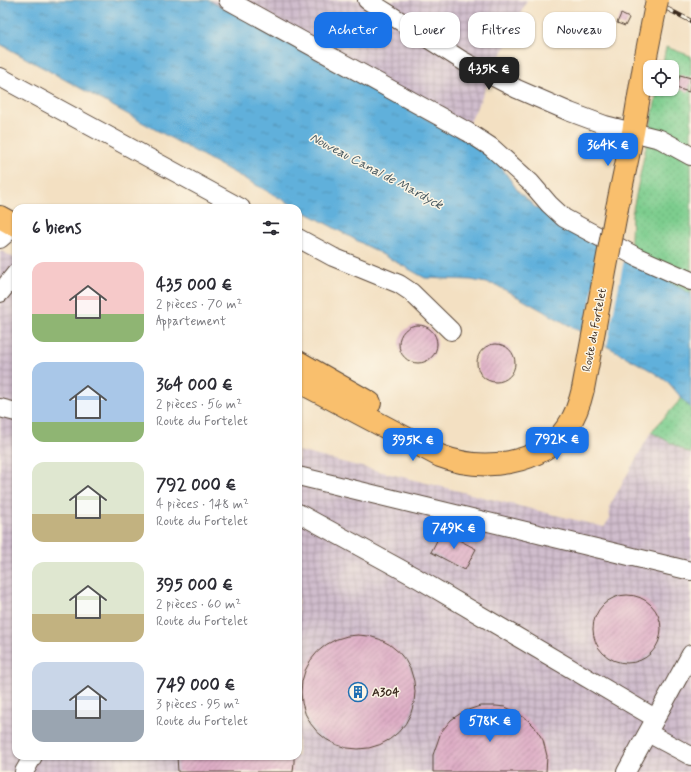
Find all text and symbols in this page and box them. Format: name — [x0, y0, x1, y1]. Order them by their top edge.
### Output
chip: Acheter — [314, 12, 392, 48]
chip: Louer — [400, 12, 460, 48]
chip: Filtres — [468, 12, 535, 48]
chip: Nouveau — [543, 12, 616, 48]
pin: 435K € — [456, 57, 522, 91]
map controls — [643, 60, 679, 96]
button: locate — [643, 60, 679, 96]
text: 435K € — [468, 61, 510, 78]
water label: Nouveau Canal de Mardyck — [307, 129, 447, 214]
pin: 364K € — [575, 133, 641, 167]
text: 364K € — [587, 137, 629, 154]
text: 6 biens — [32, 217, 81, 239]
icon: filters — [260, 217, 282, 239]
text: 435 000 € — [156, 274, 232, 296]
icon: home — [64, 278, 112, 326]
street label: Route du Fortelet — [579, 287, 611, 373]
text: 2 pièces · 70 m² — [156, 296, 242, 313]
text: Appartement — [156, 313, 226, 330]
text: 364 000 € — [156, 374, 233, 396]
icon: home — [64, 378, 112, 426]
text: 2 pièces · 56 m² — [156, 396, 242, 413]
text: Route du Fortelet — [156, 413, 248, 430]
pin: 792K € — [524, 427, 590, 461]
pin: 395K € — [380, 428, 446, 462]
text: 792K € — [535, 431, 579, 448]
text: 395K € — [392, 432, 434, 449]
text: 792 000 € — [156, 474, 236, 496]
icon: home — [64, 478, 112, 526]
text: 4 pièces · 148 m² — [156, 496, 249, 513]
text: Route du Fortelet — [156, 513, 248, 530]
pin: 749K € — [421, 516, 487, 550]
text: 749K € — [432, 520, 476, 537]
text: 395 000 € — [156, 574, 233, 596]
icon: home — [64, 578, 112, 626]
text: 2 pièces · 60 m² — [156, 596, 241, 613]
text: Route du Fortelet — [156, 613, 248, 630]
text: 749 000 € — [156, 674, 235, 696]
icon: home — [64, 678, 112, 726]
building icon: A304 — [347, 681, 369, 703]
place label: A304 — [372, 685, 400, 701]
text: 3 pièces · 95 m² — [156, 696, 240, 713]
pin: 578K € — [457, 709, 523, 743]
text: Route du Fortelet — [156, 713, 248, 730]
text: 578K € — [469, 713, 511, 730]

